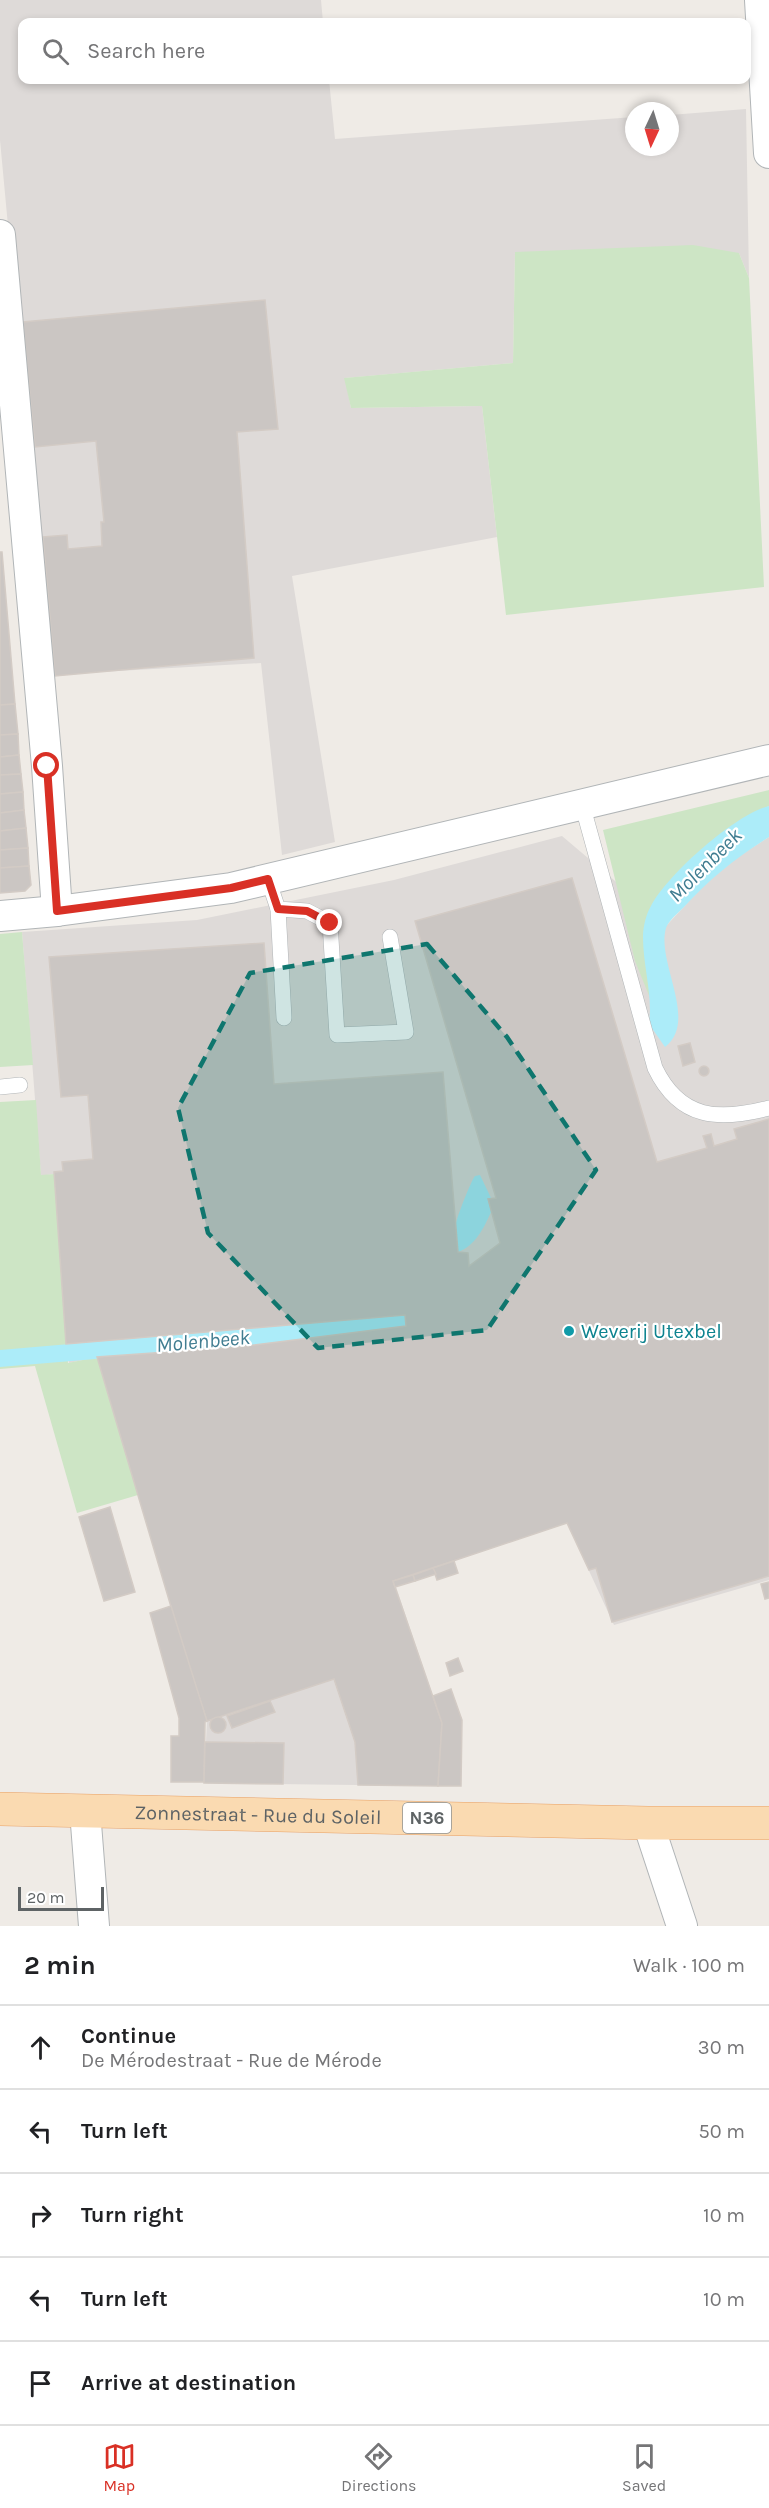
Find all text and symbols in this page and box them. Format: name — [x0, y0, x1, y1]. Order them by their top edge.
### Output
search box — [18, 18, 751, 84]
icon: search — [39, 35, 72, 68]
text: Search here — [87, 38, 205, 64]
north arrow — [625, 102, 679, 156]
route start — [33, 752, 59, 778]
water label: Molenbeek — [663, 823, 747, 907]
route end — [316, 909, 342, 935]
place label: Weverij Utexbel — [581, 1320, 722, 1343]
marker: Weverij Utexbel — [562, 1324, 576, 1338]
water label: Molenbeek — [155, 1325, 251, 1357]
street label: Zonnestraat - Rue du Soleil — [134, 1801, 382, 1829]
road number: N36 — [403, 1803, 451, 1833]
scale bar — [18, 1884, 104, 1912]
text: 20 m — [27, 1888, 65, 1907]
text: 2 min — [24, 1950, 96, 1981]
text: Walk · 100 m — [633, 1954, 745, 1977]
text: Continue — [81, 2023, 176, 2049]
icon: ahead — [24, 2031, 57, 2064]
text: 30 m — [698, 2036, 745, 2059]
text: De Mérodestraat - Rue de Mérode — [81, 2049, 382, 2072]
icon: left — [24, 2115, 57, 2148]
text: Turn left — [81, 2118, 168, 2144]
text: 50 m — [698, 2120, 745, 2143]
icon: right — [24, 2199, 57, 2232]
text: Turn right — [81, 2202, 184, 2228]
text: 10 m — [703, 2204, 745, 2227]
icon: left — [24, 2283, 57, 2316]
text: Turn left — [81, 2286, 168, 2312]
text: 10 m — [703, 2288, 745, 2311]
icon: arrive — [24, 2367, 57, 2400]
text: Arrive at destination — [81, 2370, 296, 2396]
tab: Map — [103, 2440, 136, 2495]
tab: Directions — [341, 2440, 416, 2495]
tab: Saved — [622, 2440, 666, 2495]

